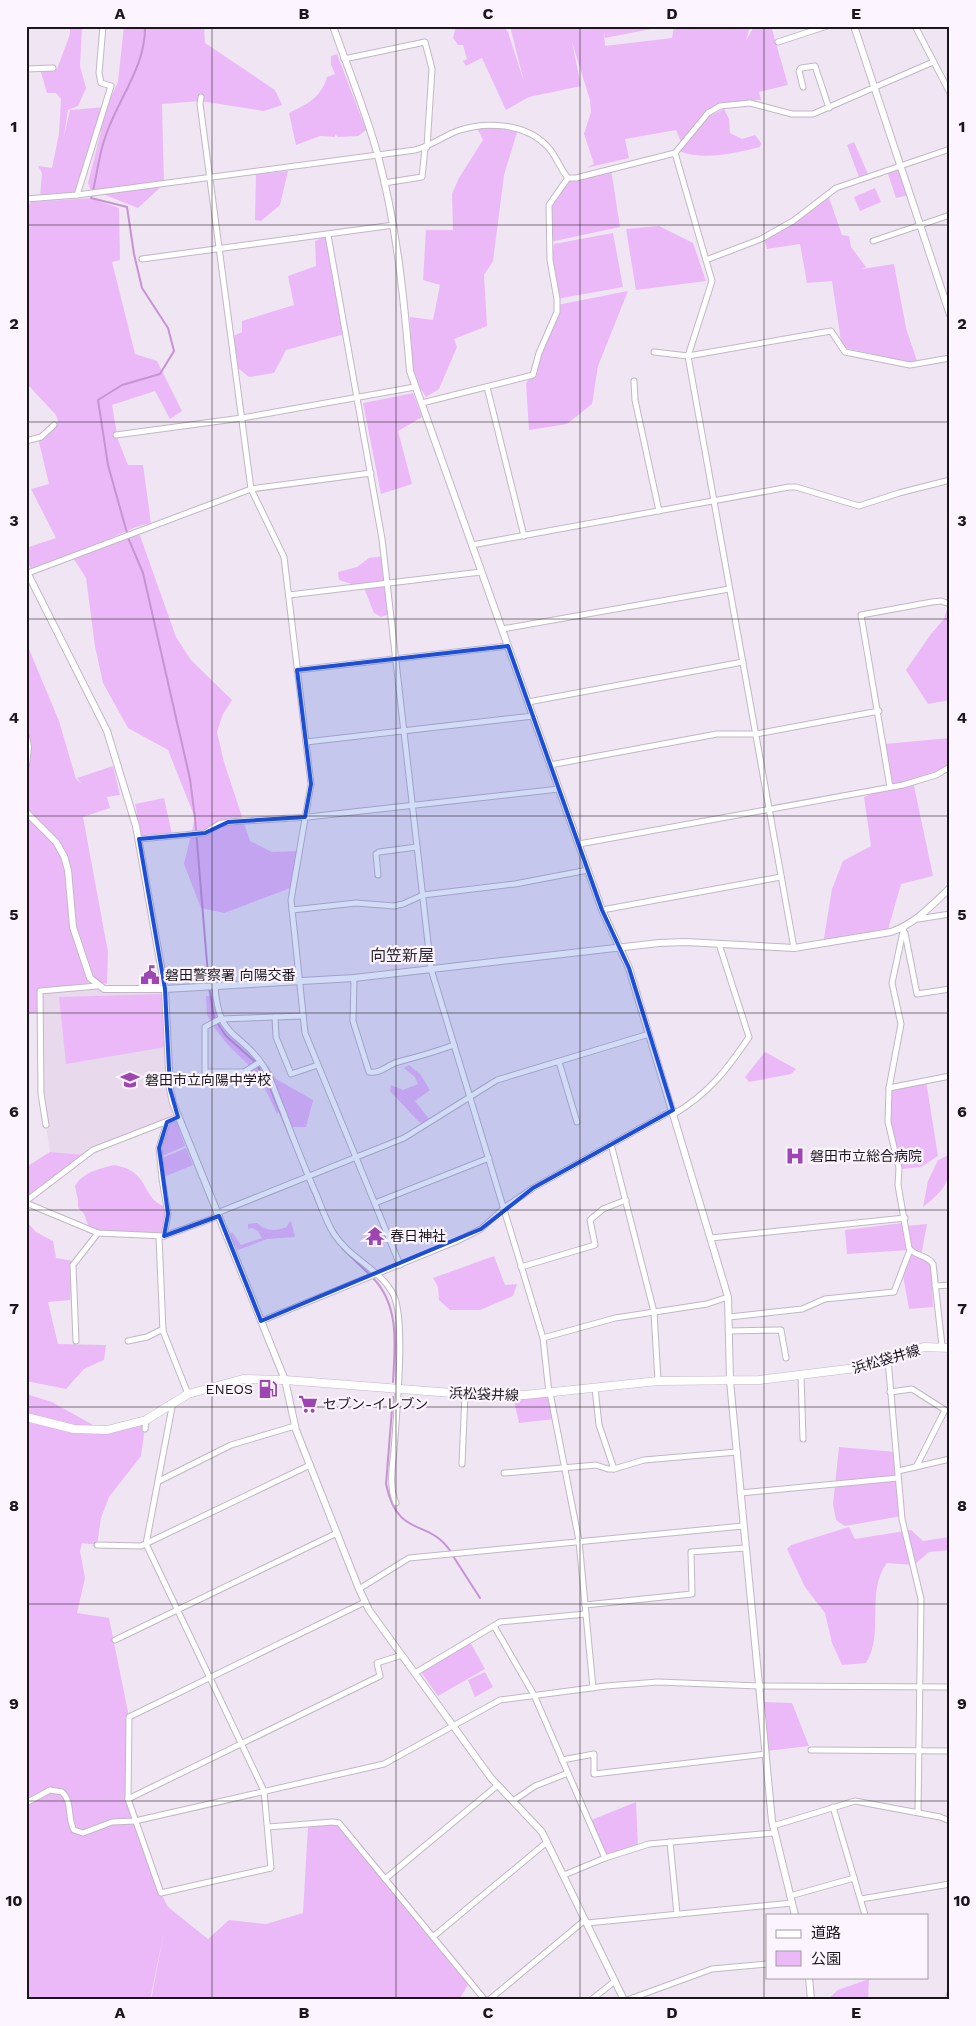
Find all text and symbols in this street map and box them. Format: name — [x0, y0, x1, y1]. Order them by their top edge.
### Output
text: A — [115, 4, 126, 23]
text: B — [299, 4, 310, 23]
text: C — [483, 4, 494, 23]
text: D — [666, 4, 678, 23]
text: E — [851, 4, 861, 23]
text: 1 — [11, 117, 17, 136]
text: 1 — [959, 117, 965, 136]
text: 2 — [9, 314, 19, 333]
text: 2 — [957, 314, 967, 333]
text: 3 — [9, 511, 19, 530]
text: 3 — [957, 511, 967, 530]
text: 4 — [9, 708, 19, 727]
text: 4 — [957, 708, 967, 727]
text: 5 — [9, 905, 19, 924]
text: 5 — [957, 905, 967, 924]
district label: 向笠新屋 — [370, 946, 434, 965]
public building icon: 磐田警察署 向陽交番 — [139, 964, 161, 986]
place label: 磐田警察署 向陽交番 — [165, 967, 296, 983]
school or university icon: 磐田市立向陽中学校 — [119, 1069, 141, 1091]
place label: 磐田市立向陽中学校 — [145, 1072, 271, 1088]
text: 6 — [9, 1102, 19, 1121]
text: 6 — [957, 1102, 967, 1121]
hospital icon: 磐田市立総合病院 — [784, 1145, 806, 1167]
place label: 磐田市立総合病院 — [810, 1148, 922, 1164]
temple icon: 春日神社 — [364, 1225, 386, 1247]
place label: 春日神社 — [390, 1228, 446, 1244]
text: 7 — [9, 1299, 19, 1318]
text: 7 — [957, 1299, 967, 1318]
street label: 浜松袋井線 — [850, 1342, 922, 1376]
fuel station icon: ENEOS — [257, 1378, 279, 1400]
place label: ENEOS — [206, 1381, 253, 1397]
street label: 浜松袋井線 — [449, 1385, 519, 1403]
supermarket icon: セブン-イレブン — [297, 1393, 319, 1415]
place label: セブン-イレブン — [323, 1396, 428, 1412]
text: 8 — [9, 1496, 19, 1515]
text: 8 — [957, 1496, 967, 1515]
text: 9 — [9, 1694, 19, 1713]
text: 9 — [957, 1694, 967, 1713]
text: 10 — [5, 1891, 23, 1910]
text: 10 — [953, 1891, 971, 1910]
legend — [766, 1914, 928, 1978]
text: 道路 — [811, 1924, 841, 1942]
text: 公園 — [811, 1950, 841, 1968]
text: A — [115, 2003, 126, 2022]
text: B — [299, 2003, 310, 2022]
text: C — [483, 2003, 494, 2022]
text: D — [666, 2003, 678, 2022]
text: E — [851, 2003, 861, 2022]

